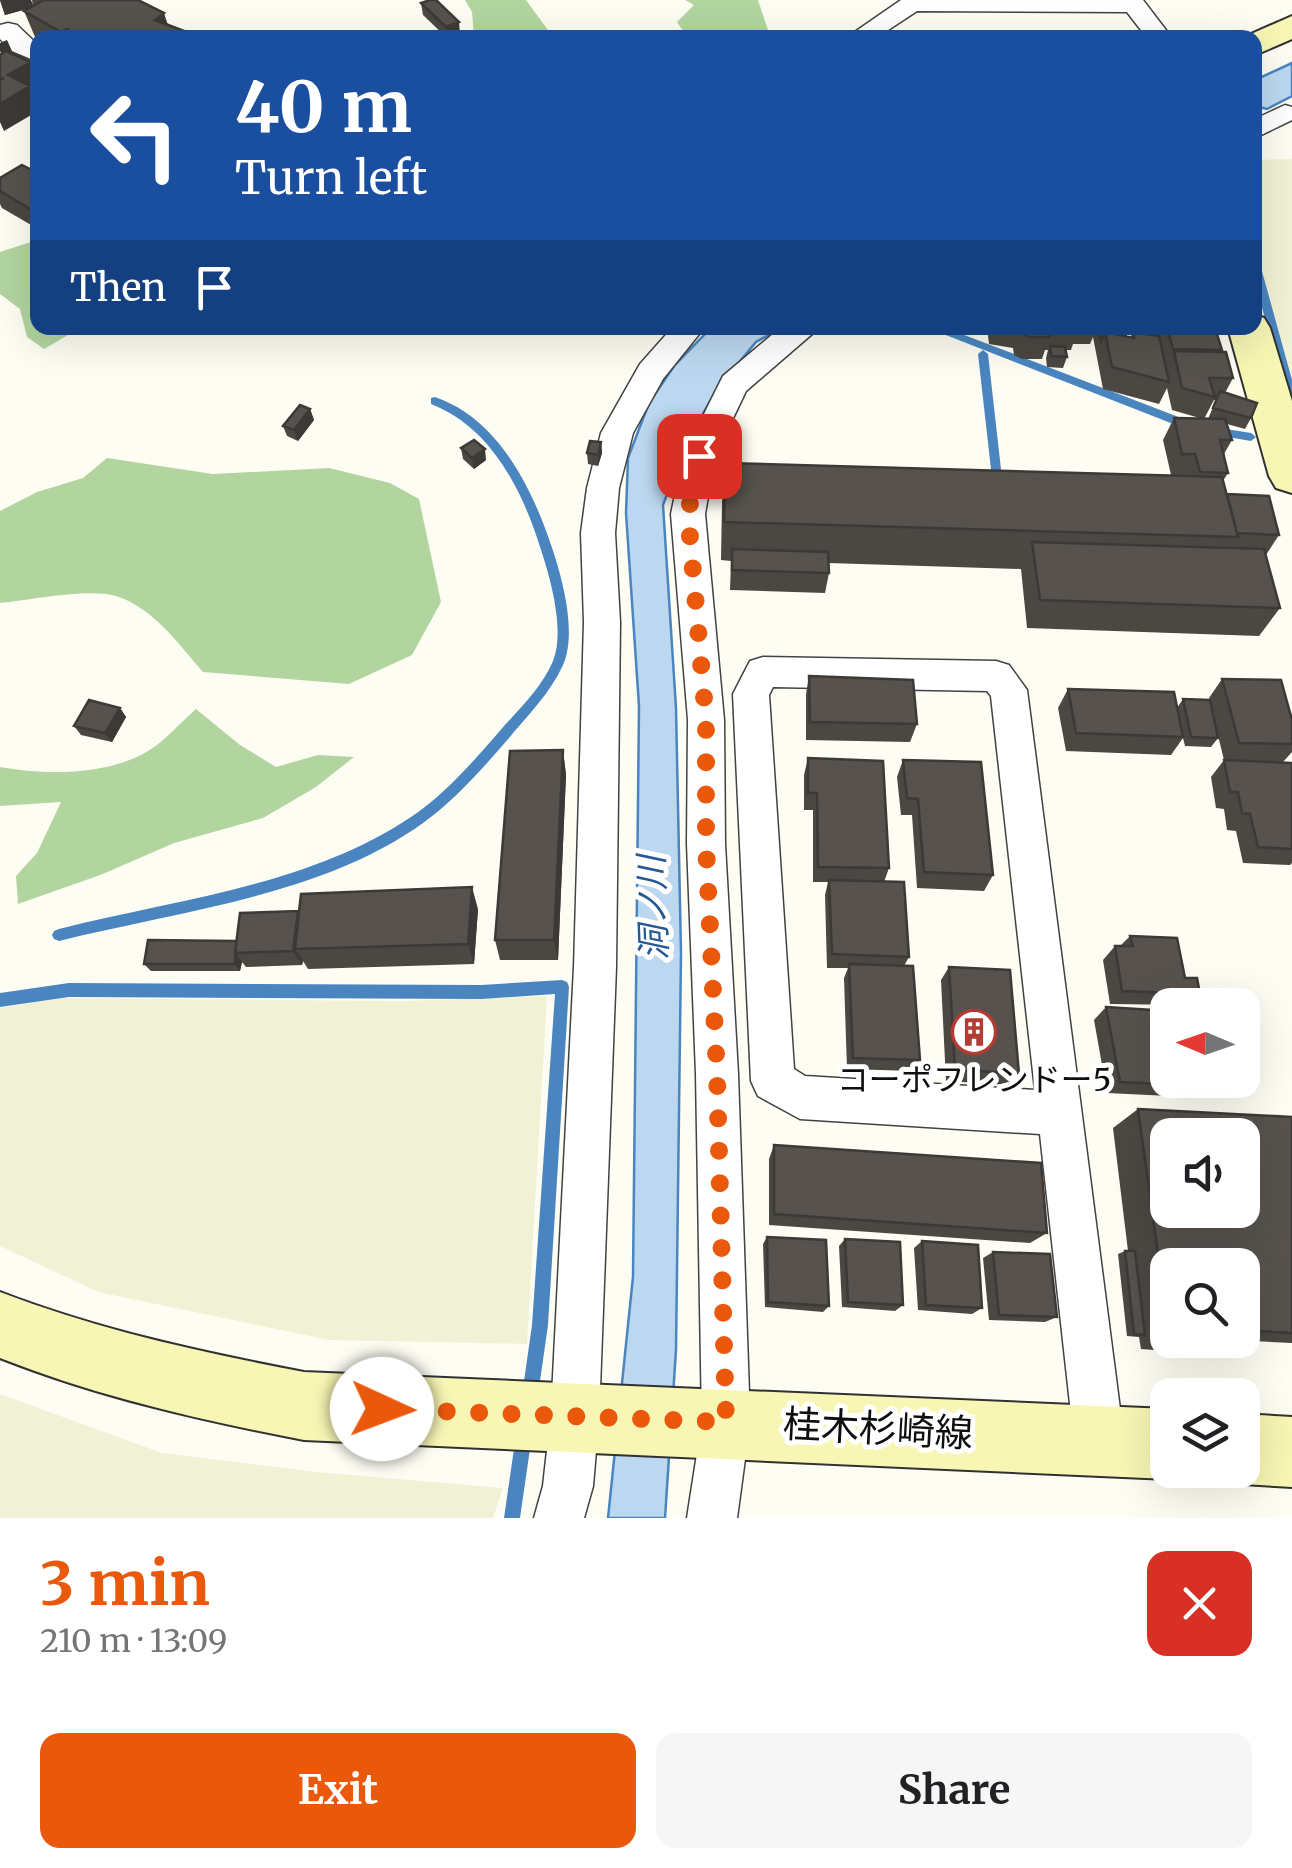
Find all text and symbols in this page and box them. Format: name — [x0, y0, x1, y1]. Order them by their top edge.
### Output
text: 40 m — [235, 63, 412, 151]
icon: left — [70, 70, 200, 200]
text: Turn left — [235, 150, 427, 206]
icon: arrive — [187, 260, 242, 315]
text: Then — [70, 264, 167, 311]
pin — [657, 414, 742, 499]
icon: arrive — [672, 429, 727, 484]
water label: 洞ノ川 — [629, 851, 677, 961]
north arrow — [1150, 988, 1260, 1098]
map controls — [1150, 988, 1260, 1488]
building icon: コーポフレンドー5 — [951, 1009, 997, 1055]
place label: コーポフレンドー5 — [837, 1060, 1111, 1100]
button: sound — [1150, 1118, 1260, 1228]
button: search — [1150, 1248, 1260, 1358]
position arrow — [330, 1357, 434, 1461]
button: layers — [1150, 1378, 1260, 1488]
street label: 桂木杉崎線 — [782, 1400, 974, 1457]
text: 3 min — [40, 1546, 210, 1621]
button: close — [1147, 1551, 1252, 1656]
text: 210 m · 13:09 — [40, 1621, 227, 1661]
button: Exit — [40, 1733, 636, 1848]
button: Share — [656, 1733, 1252, 1848]

